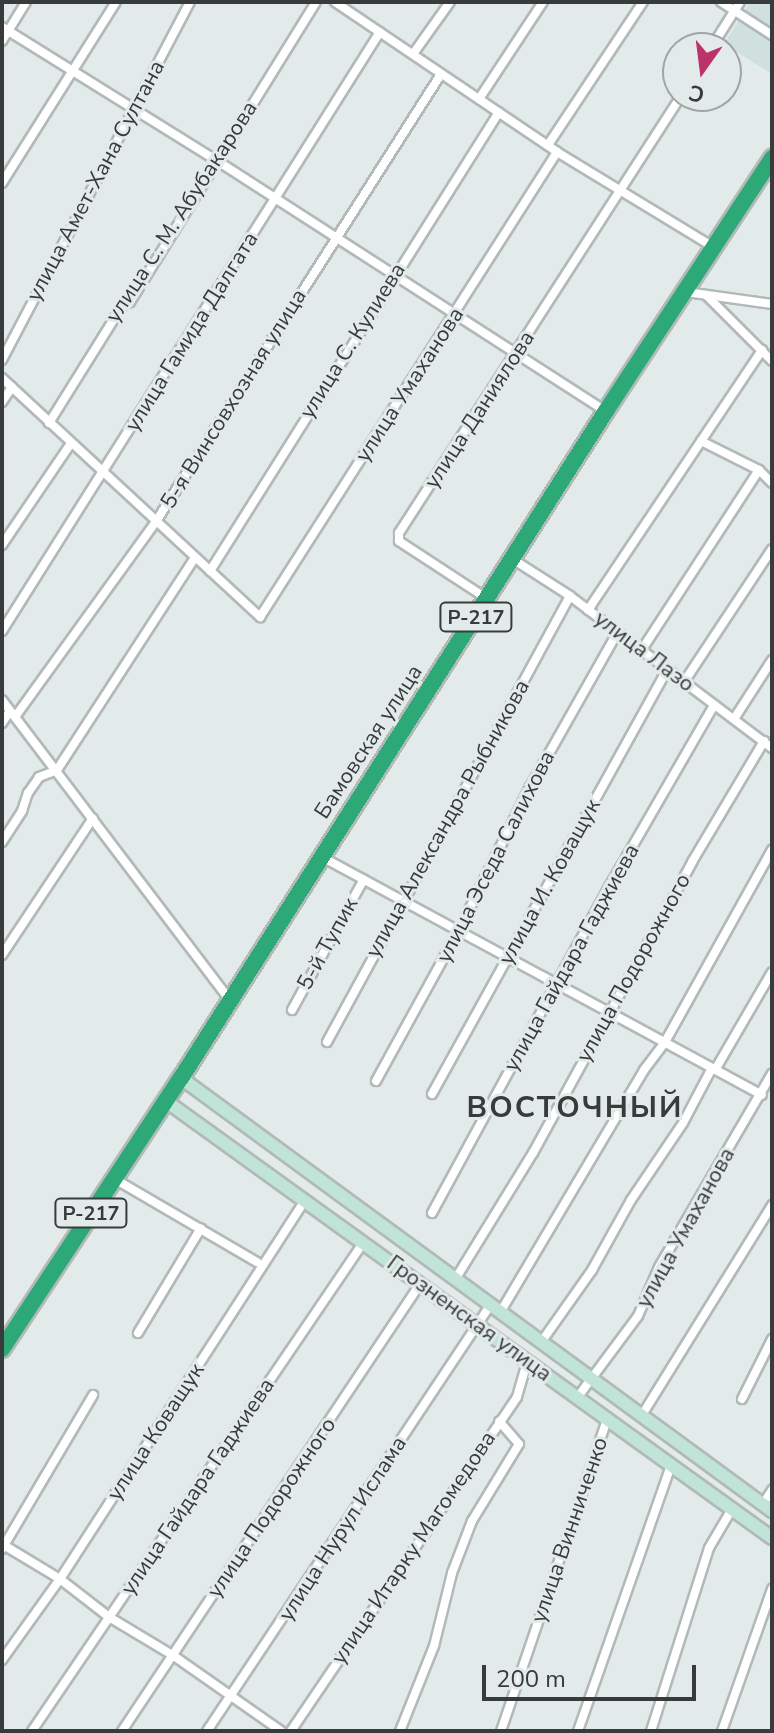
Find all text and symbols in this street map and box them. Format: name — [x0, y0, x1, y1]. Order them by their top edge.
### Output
north arrow — [662, 32, 742, 112]
street label: улица Амет-Хана Султана — [21, 56, 171, 306]
text: С — [686, 77, 708, 110]
street label: улица С. М. Абубакарова — [100, 96, 264, 328]
street label: улица Гамида Далгата — [120, 227, 264, 437]
street label: улица С. Кулиева — [295, 258, 411, 424]
street label: 5-я Винсовхозная улица — [155, 284, 313, 514]
street label: улица Умаханова — [350, 303, 470, 467]
street label: улица Даниялова — [419, 326, 541, 494]
road number: Р-217 — [438, 601, 514, 633]
street label: улица Лазо — [589, 606, 699, 698]
street label: Бамовская улица — [309, 660, 429, 824]
street label: улица Александра Рыбникова — [360, 675, 536, 963]
street label: улица Эседа Салихова — [431, 747, 561, 967]
street label: улица И. Коващук — [493, 794, 607, 970]
street label: улица Гайдара Гаджиева — [498, 840, 646, 1076]
street label: улица Подорожного — [571, 869, 697, 1067]
street label: 5-й Тупик — [292, 893, 364, 995]
district label: ВОСТОЧНЫЙ — [467, 1090, 683, 1126]
street label: улица Умаханова — [631, 1143, 741, 1313]
road number: Р-217 — [53, 1197, 129, 1229]
street label: Грозненская улица — [382, 1250, 556, 1388]
street label: улица Коващук — [102, 1358, 210, 1506]
street label: улица Гайдара Гаджиева — [116, 1374, 280, 1600]
street label: улица Подорожного — [202, 1413, 342, 1603]
street label: улица Итарку Магомедова — [326, 1427, 502, 1669]
street label: улица Нурул Ислама — [273, 1432, 413, 1626]
street label: улица Винниченко — [526, 1434, 614, 1626]
scale bar — [486, 1649, 700, 1699]
text: 200 m — [496, 1663, 566, 1695]

